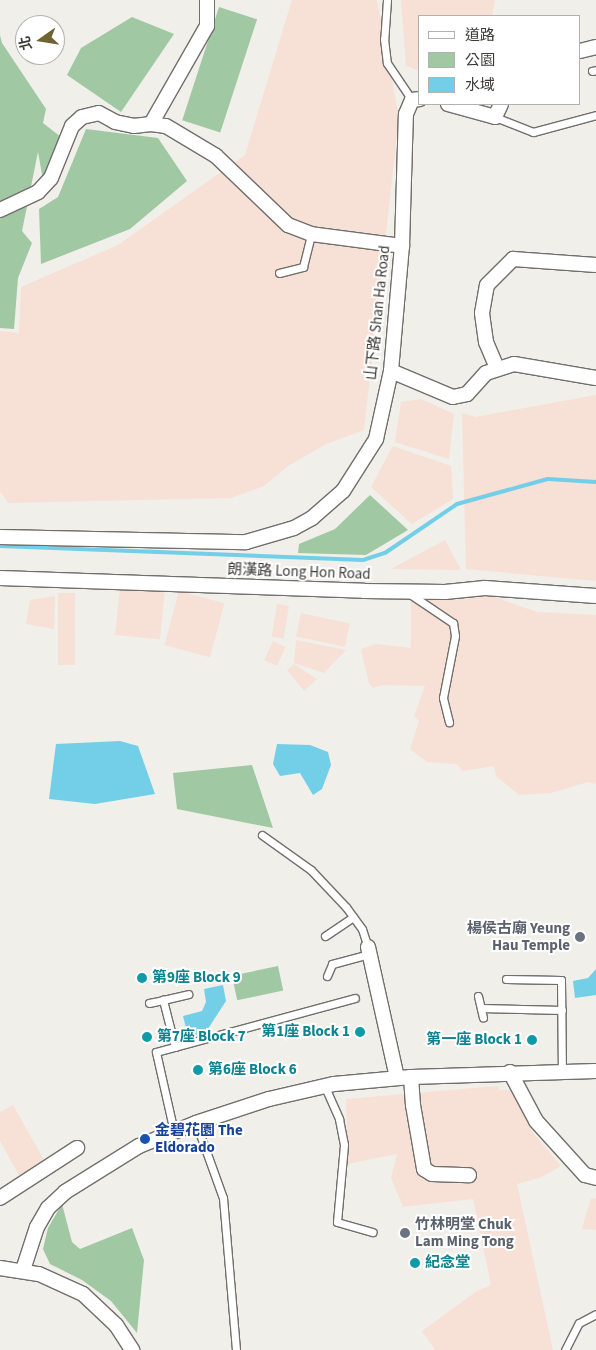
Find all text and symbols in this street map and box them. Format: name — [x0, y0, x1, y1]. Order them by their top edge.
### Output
north arrow — [15, 15, 65, 65]
legend — [418, 15, 581, 105]
text: 道路 — [465, 25, 495, 46]
text: 北 — [15, 34, 38, 52]
text: 公園 — [465, 50, 495, 71]
text: 水域 — [465, 75, 495, 96]
street label: 山下路 Shan Ha Road — [362, 245, 394, 381]
street label: 朗漢路 Long Hon Road — [227, 561, 371, 583]
place label: 楊侯古廟 Yeung Hau Temple — [467, 919, 570, 954]
marker: 楊侯古廟 Yeung Hau Temple — [574, 931, 586, 943]
place label: 第9座 Block 9 — [152, 969, 241, 987]
marker: 第9座 Block 9 — [136, 972, 148, 984]
place label: 第1座 Block 1 — [261, 1023, 350, 1041]
marker: 第1座 Block 1 — [354, 1026, 366, 1038]
place label: 第7座 Block 7 — [157, 1028, 246, 1046]
marker: 第7座 Block 7 — [141, 1031, 153, 1043]
place label: 第一座 Block 1 — [426, 1031, 522, 1049]
marker: 第一座 Block 1 — [526, 1034, 538, 1046]
place label: 第6座 Block 6 — [208, 1061, 297, 1079]
marker: 第6座 Block 6 — [192, 1064, 204, 1076]
place label: 金碧花園 The Eldorado — [155, 1121, 243, 1156]
marker: 金碧花園 The Eldorado — [139, 1133, 151, 1145]
place label: 竹林明堂 Chuk Lam Ming Tong — [415, 1215, 514, 1250]
marker: 竹林明堂 Chuk Lam Ming Tong — [399, 1227, 411, 1239]
place label: 紀念堂 — [425, 1254, 470, 1272]
marker: 紀念堂 — [409, 1257, 421, 1269]

